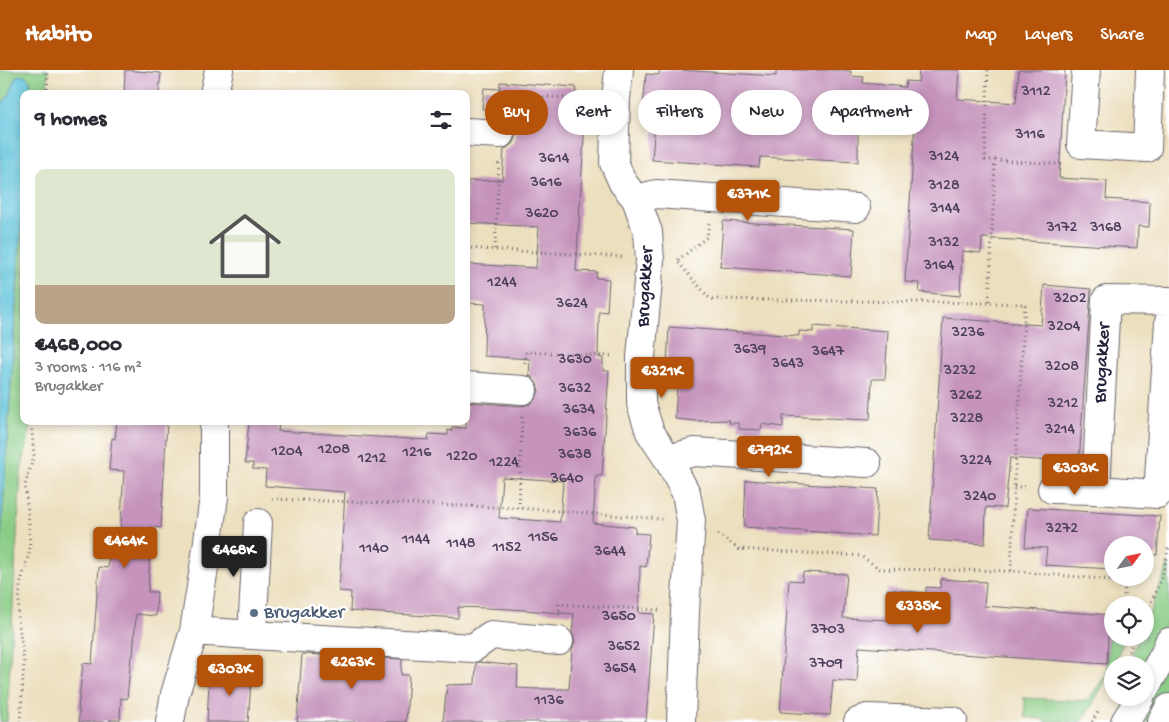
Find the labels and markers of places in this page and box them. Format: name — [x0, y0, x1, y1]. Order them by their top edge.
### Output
pin: €371K — [713, 180, 783, 222]
pin: €321K — [627, 356, 697, 399]
pin: €792K — [734, 436, 804, 478]
pin: €303K — [1040, 454, 1110, 496]
pin: €464K — [90, 526, 160, 569]
pin: €468K — [199, 536, 269, 578]
pin: €335K — [883, 592, 953, 634]
place label: Brugakker — [263, 602, 346, 625]
marker: Brugakker — [248, 607, 260, 619]
pin: €263K — [317, 648, 387, 690]
pin: €303K — [195, 654, 265, 697]

